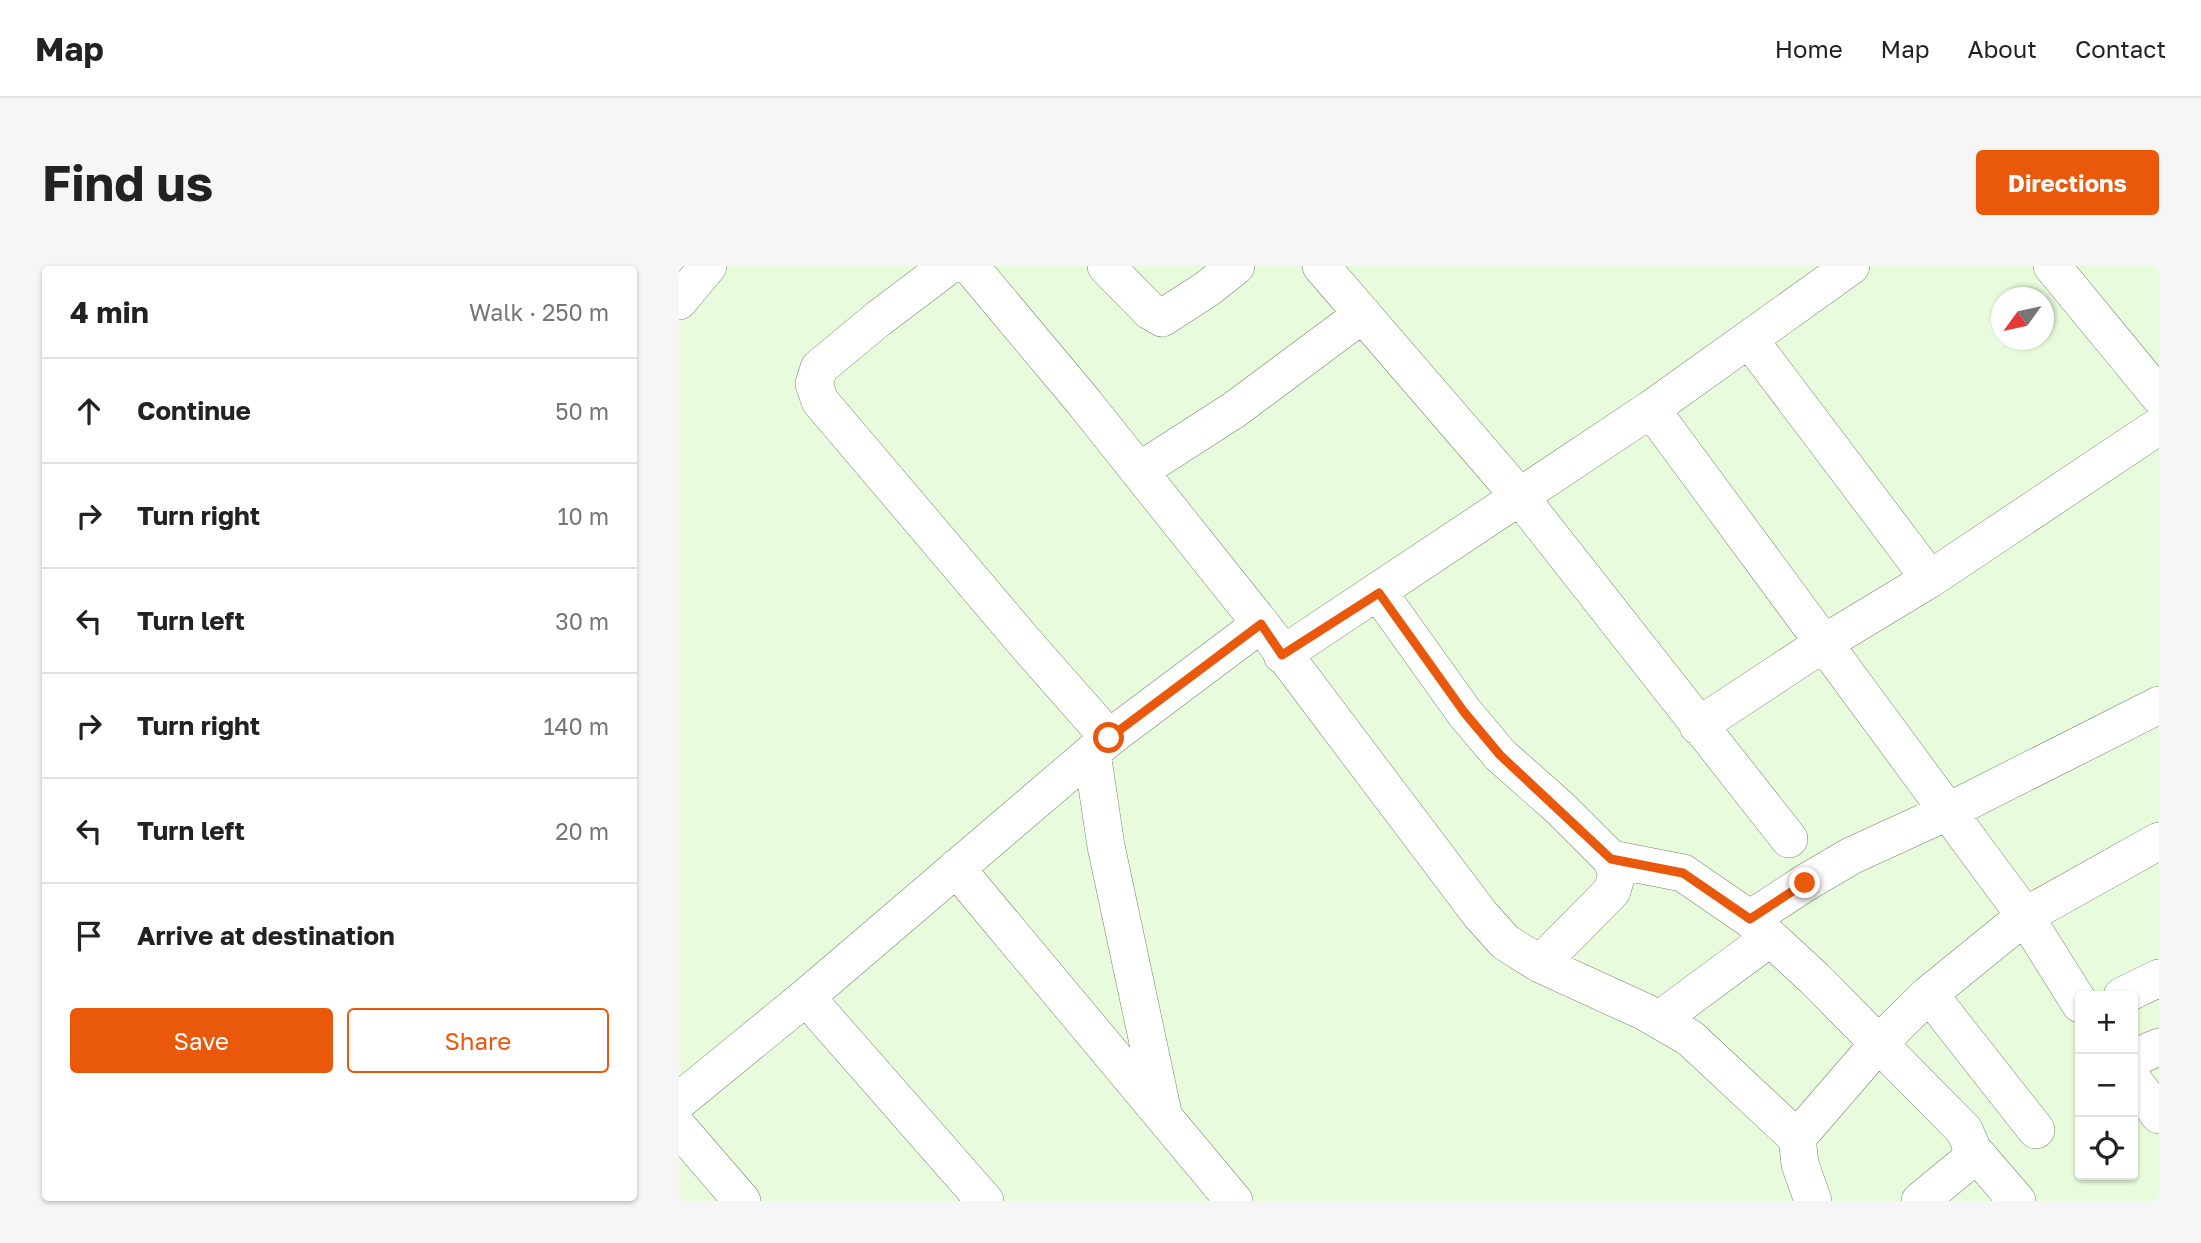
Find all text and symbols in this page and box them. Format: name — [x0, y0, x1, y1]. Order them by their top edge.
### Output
text: Map — [35, 29, 104, 68]
text: Home — [1775, 34, 1843, 63]
text: Map — [1881, 34, 1930, 63]
text: About — [1968, 34, 2037, 63]
text: Contact — [2075, 34, 2166, 63]
button: Directions — [1976, 150, 2159, 215]
text: Find us — [42, 153, 213, 212]
north arrow — [1991, 287, 2054, 350]
text: 4 min — [70, 294, 149, 330]
text: Walk · 250 m — [469, 298, 609, 326]
icon: ahead — [70, 392, 108, 430]
text: Continue — [137, 395, 251, 426]
text: 50 m — [555, 397, 609, 425]
icon: right — [70, 497, 108, 535]
text: Turn right — [137, 500, 260, 531]
text: 10 m — [557, 502, 609, 530]
icon: left — [70, 602, 108, 640]
text: Turn left — [137, 605, 245, 636]
text: 30 m — [555, 607, 609, 635]
icon: right — [70, 707, 108, 745]
text: Turn right — [137, 710, 260, 741]
text: 140 m — [543, 712, 609, 740]
route start — [1093, 722, 1124, 753]
icon: left — [70, 812, 108, 850]
text: Turn left — [137, 815, 245, 846]
text: 20 m — [555, 817, 609, 845]
route end — [1789, 867, 1820, 898]
icon: arrive — [70, 917, 108, 955]
text: Arrive at destination — [137, 920, 395, 951]
map controls — [2075, 991, 2138, 1180]
button: + — [2075, 991, 2138, 1054]
button: Save — [70, 1008, 333, 1073]
button: Share — [347, 1008, 609, 1073]
button: − — [2075, 1054, 2138, 1117]
button: locate — [2075, 1117, 2138, 1180]

